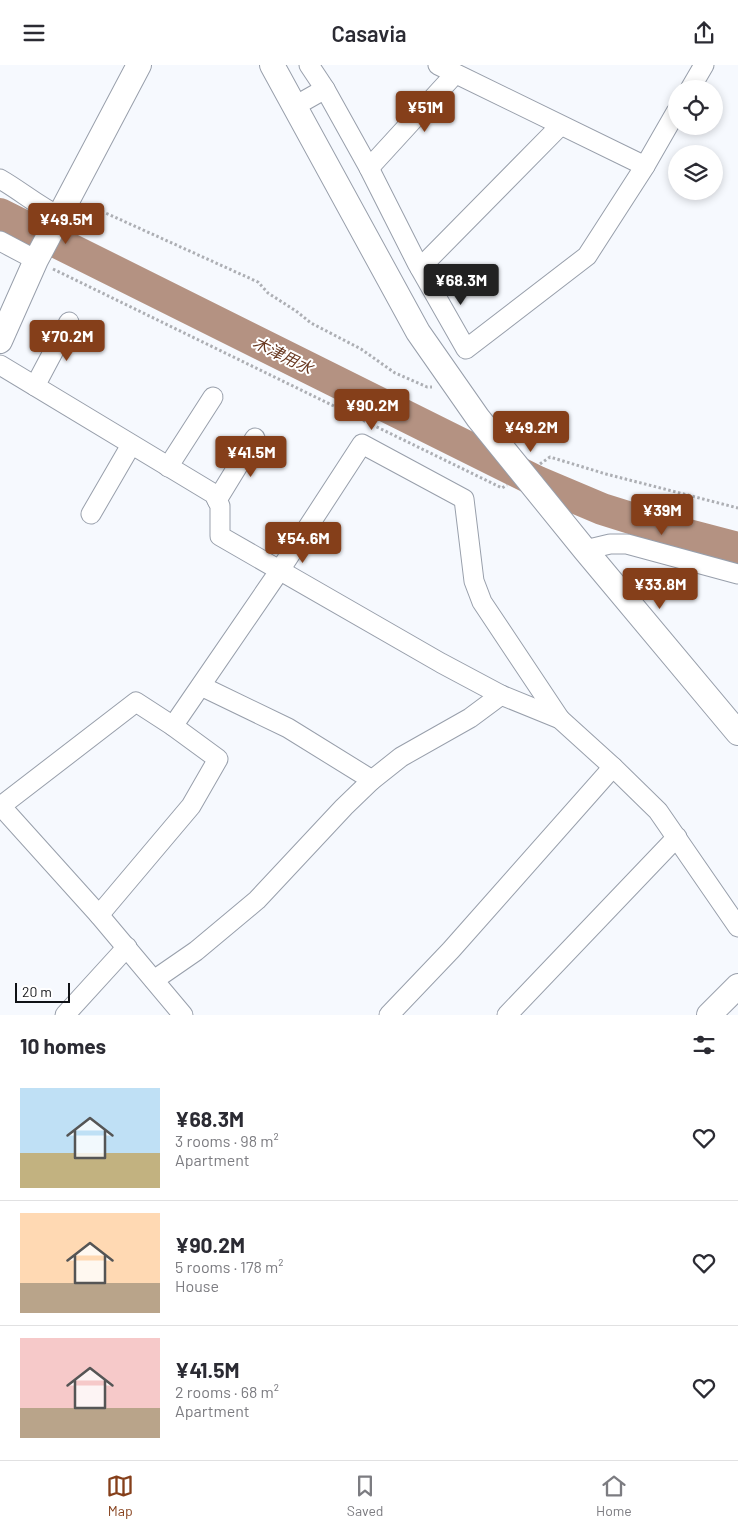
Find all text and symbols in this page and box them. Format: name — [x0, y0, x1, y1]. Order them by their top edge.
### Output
icon: menu — [20, 19, 48, 47]
icon: share — [690, 19, 718, 47]
text: Casavia — [331, 20, 407, 46]
map controls — [668, 80, 723, 200]
button: locate — [668, 80, 723, 135]
pin: ¥51M — [395, 91, 455, 133]
text: ¥51M — [407, 97, 443, 116]
button: layers — [668, 145, 723, 200]
pin: ¥49.5M — [25, 203, 107, 245]
text: ¥49.5M — [39, 209, 93, 228]
pin: ¥68.3M — [420, 263, 502, 306]
text: ¥68.3M — [435, 270, 487, 289]
pin: ¥70.2M — [26, 319, 108, 362]
text: ¥70.2M — [41, 326, 93, 345]
water label: 木津用水 — [250, 332, 318, 378]
pin: ¥90.2M — [331, 389, 413, 431]
text: ¥90.2M — [345, 395, 399, 414]
pin: ¥49.2M — [490, 411, 572, 453]
text: ¥49.2M — [504, 417, 558, 436]
pin: ¥41.5M — [210, 435, 292, 478]
text: ¥41.5M — [226, 442, 276, 461]
pin: ¥39M — [632, 493, 692, 536]
text: ¥39M — [642, 500, 682, 519]
pin: ¥54.6M — [262, 521, 344, 564]
text: ¥54.6M — [276, 528, 330, 547]
pin: ¥33.8M — [619, 567, 701, 610]
text: ¥33.8M — [634, 574, 686, 593]
scale bar — [15, 980, 70, 1003]
text: 20 m — [22, 983, 52, 1000]
icon: filters — [690, 1031, 718, 1059]
text: 10 homes — [20, 1033, 106, 1058]
text: ¥68.3M — [175, 1106, 244, 1131]
icon: home — [60, 1108, 120, 1168]
icon: heart — [690, 1124, 718, 1152]
text: 3 rooms · 98 m² — [175, 1131, 279, 1150]
text: Apartment — [175, 1150, 250, 1169]
text: ¥90.2M — [175, 1232, 245, 1257]
icon: home — [60, 1233, 120, 1293]
icon: heart — [690, 1249, 718, 1277]
text: 5 rooms · 178 m² — [175, 1257, 283, 1276]
text: House — [175, 1276, 219, 1295]
text: ¥41.5M — [175, 1357, 240, 1382]
icon: home — [60, 1358, 120, 1418]
icon: heart — [690, 1374, 718, 1402]
text: 2 rooms · 68 m² — [175, 1382, 279, 1401]
text: Apartment — [175, 1401, 250, 1420]
tab: Map — [106, 1472, 134, 1519]
tab: Saved — [347, 1472, 384, 1519]
tab: Home — [596, 1472, 632, 1519]

